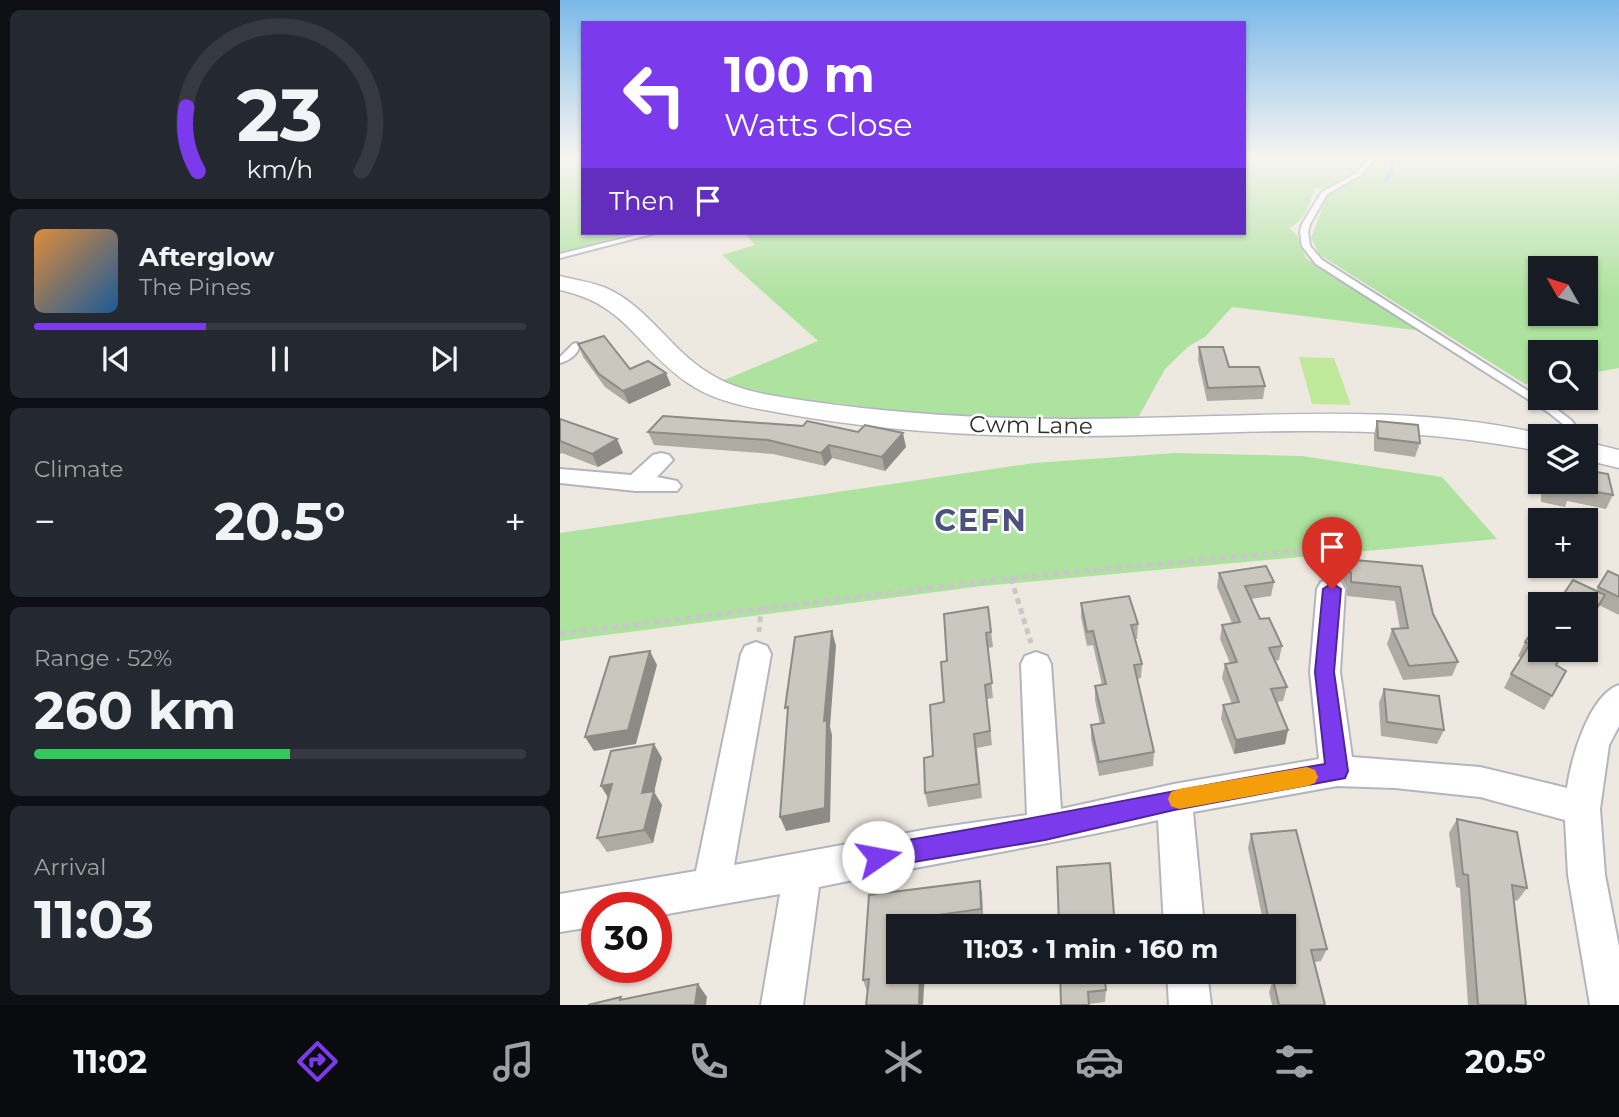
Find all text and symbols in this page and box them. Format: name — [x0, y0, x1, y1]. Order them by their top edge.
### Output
text: 100 m — [724, 45, 875, 104]
icon: left — [609, 49, 700, 140]
text: 23 — [237, 71, 323, 159]
text: Watts Close — [724, 105, 913, 144]
text: km/h — [247, 153, 313, 183]
icon: arrive — [689, 182, 727, 220]
text: Then — [609, 185, 675, 217]
text: Afterglow — [139, 241, 274, 273]
north arrow — [1528, 256, 1598, 326]
map controls — [1528, 256, 1598, 662]
text: The Pines — [139, 273, 251, 301]
icon: previous — [97, 340, 135, 378]
icon: pause — [261, 340, 299, 378]
icon: next — [425, 340, 463, 378]
button: search — [1528, 340, 1598, 410]
street label: Cwm Lane — [969, 410, 1093, 440]
button: layers — [1528, 424, 1598, 494]
text: Climate — [34, 455, 123, 483]
text: 20.5° — [214, 490, 346, 553]
text: − — [34, 498, 56, 545]
text: + — [504, 498, 526, 545]
district label: CEFN — [934, 502, 1028, 539]
button: + — [1528, 508, 1598, 578]
pin — [1302, 517, 1362, 589]
icon: arrive — [1313, 528, 1351, 566]
button: − — [1528, 592, 1598, 662]
text: Range · 52% — [34, 644, 172, 672]
text: 260 km — [34, 679, 236, 742]
position arrow — [841, 820, 915, 894]
text: Arrival — [34, 853, 107, 881]
text: 11:03 — [34, 888, 154, 951]
speed limit sign: 30 — [581, 892, 672, 983]
text: 11:03 · 1 min · 160 m — [964, 933, 1218, 965]
icon: directions — [293, 1037, 342, 1086]
icon: music — [489, 1037, 538, 1086]
icon: phone — [684, 1037, 733, 1086]
icon: climate — [879, 1037, 928, 1086]
icon: car — [1075, 1037, 1124, 1086]
icon: filters — [1270, 1037, 1319, 1086]
text: 11:02 — [73, 1042, 147, 1081]
text: 20.5° — [1465, 1042, 1546, 1081]

